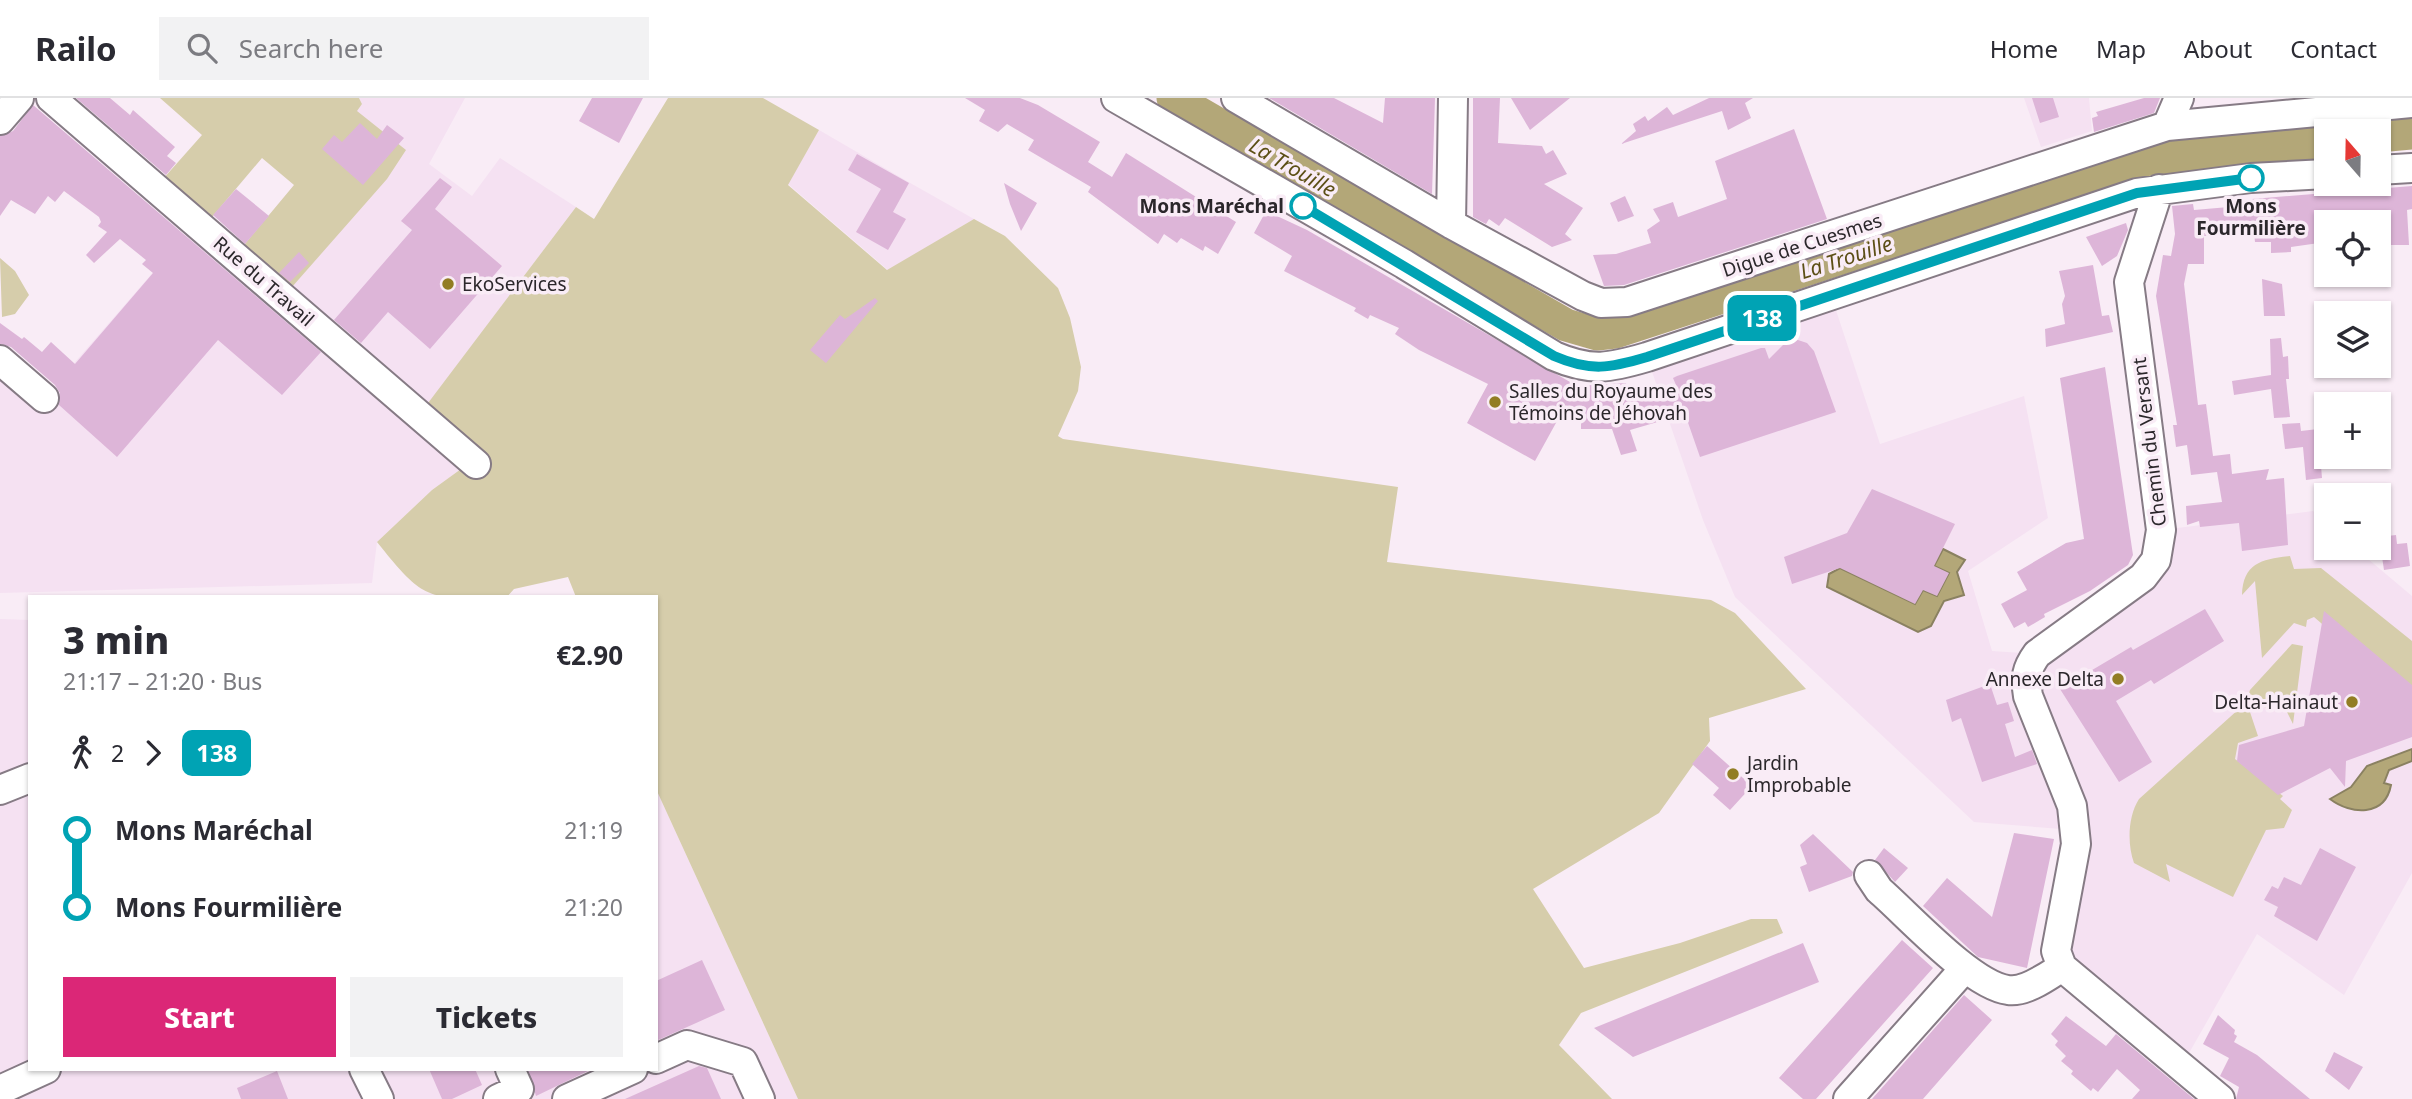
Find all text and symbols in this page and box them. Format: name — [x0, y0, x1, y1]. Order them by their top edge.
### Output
search box — [159, 17, 649, 80]
text: Railo — [35, 26, 117, 71]
icon: search — [183, 29, 221, 67]
text: Search here — [239, 30, 383, 66]
text: Home — [1990, 32, 2058, 65]
text: Map — [2096, 32, 2146, 65]
text: About — [2184, 32, 2252, 65]
text: Contact — [2290, 32, 2377, 65]
north arrow — [2314, 119, 2390, 196]
map controls — [2314, 119, 2391, 560]
water label: La Trouille — [1245, 131, 1341, 203]
marker: Mons Fourmilière — [2238, 165, 2264, 191]
place label: Mons Maréchal — [1139, 193, 1284, 219]
marker: Mons Maréchal — [1290, 193, 1316, 219]
place label: Mons Fourmilière — [2196, 193, 2306, 241]
street label: Digue de Cuesmes — [1719, 207, 1885, 283]
button: locate — [2314, 210, 2391, 287]
water label: La Trouille — [1796, 229, 1896, 285]
street label: Rue du Travail — [208, 230, 320, 332]
place label: EkoServices — [462, 271, 567, 297]
marker: EkoServices — [440, 276, 456, 292]
line badge: 138 — [1722, 295, 1802, 341]
text: 138 — [1741, 301, 1783, 334]
button: layers — [2314, 301, 2391, 378]
street label: Chemin du Versant — [2126, 356, 2172, 528]
place label: Salles du Royaume des Témoins de Jéhovah — [1509, 378, 1713, 426]
button: + — [2314, 392, 2391, 469]
marker: Salles du Royaume des Témoins de Jéhovah — [1487, 394, 1503, 410]
button: − — [2314, 483, 2391, 560]
text: 3 min — [63, 613, 169, 665]
text: €2.90 — [556, 637, 623, 673]
text: 21:17 – 21:20 · Bus — [63, 665, 262, 697]
place label: Annexe Delta — [1986, 666, 2104, 692]
marker: Annexe Delta — [2110, 671, 2126, 687]
place label: Delta-Hainaut — [2214, 689, 2338, 715]
marker: Delta-Hainaut — [2344, 694, 2360, 710]
icon: walk — [63, 734, 101, 772]
icon: forward — [134, 734, 172, 772]
text: 138 — [196, 736, 237, 769]
text: 2 — [111, 737, 124, 769]
place label: Jardin Improbable — [1745, 750, 1852, 798]
marker: Jardin Improbable — [1725, 766, 1741, 782]
text: Mons Maréchal — [115, 812, 313, 848]
text: 21:19 — [564, 814, 623, 846]
text: Mons Fourmilière — [115, 889, 342, 925]
text: 21:20 — [564, 891, 623, 923]
button: Start — [63, 977, 336, 1057]
button: Tickets — [350, 977, 623, 1057]

